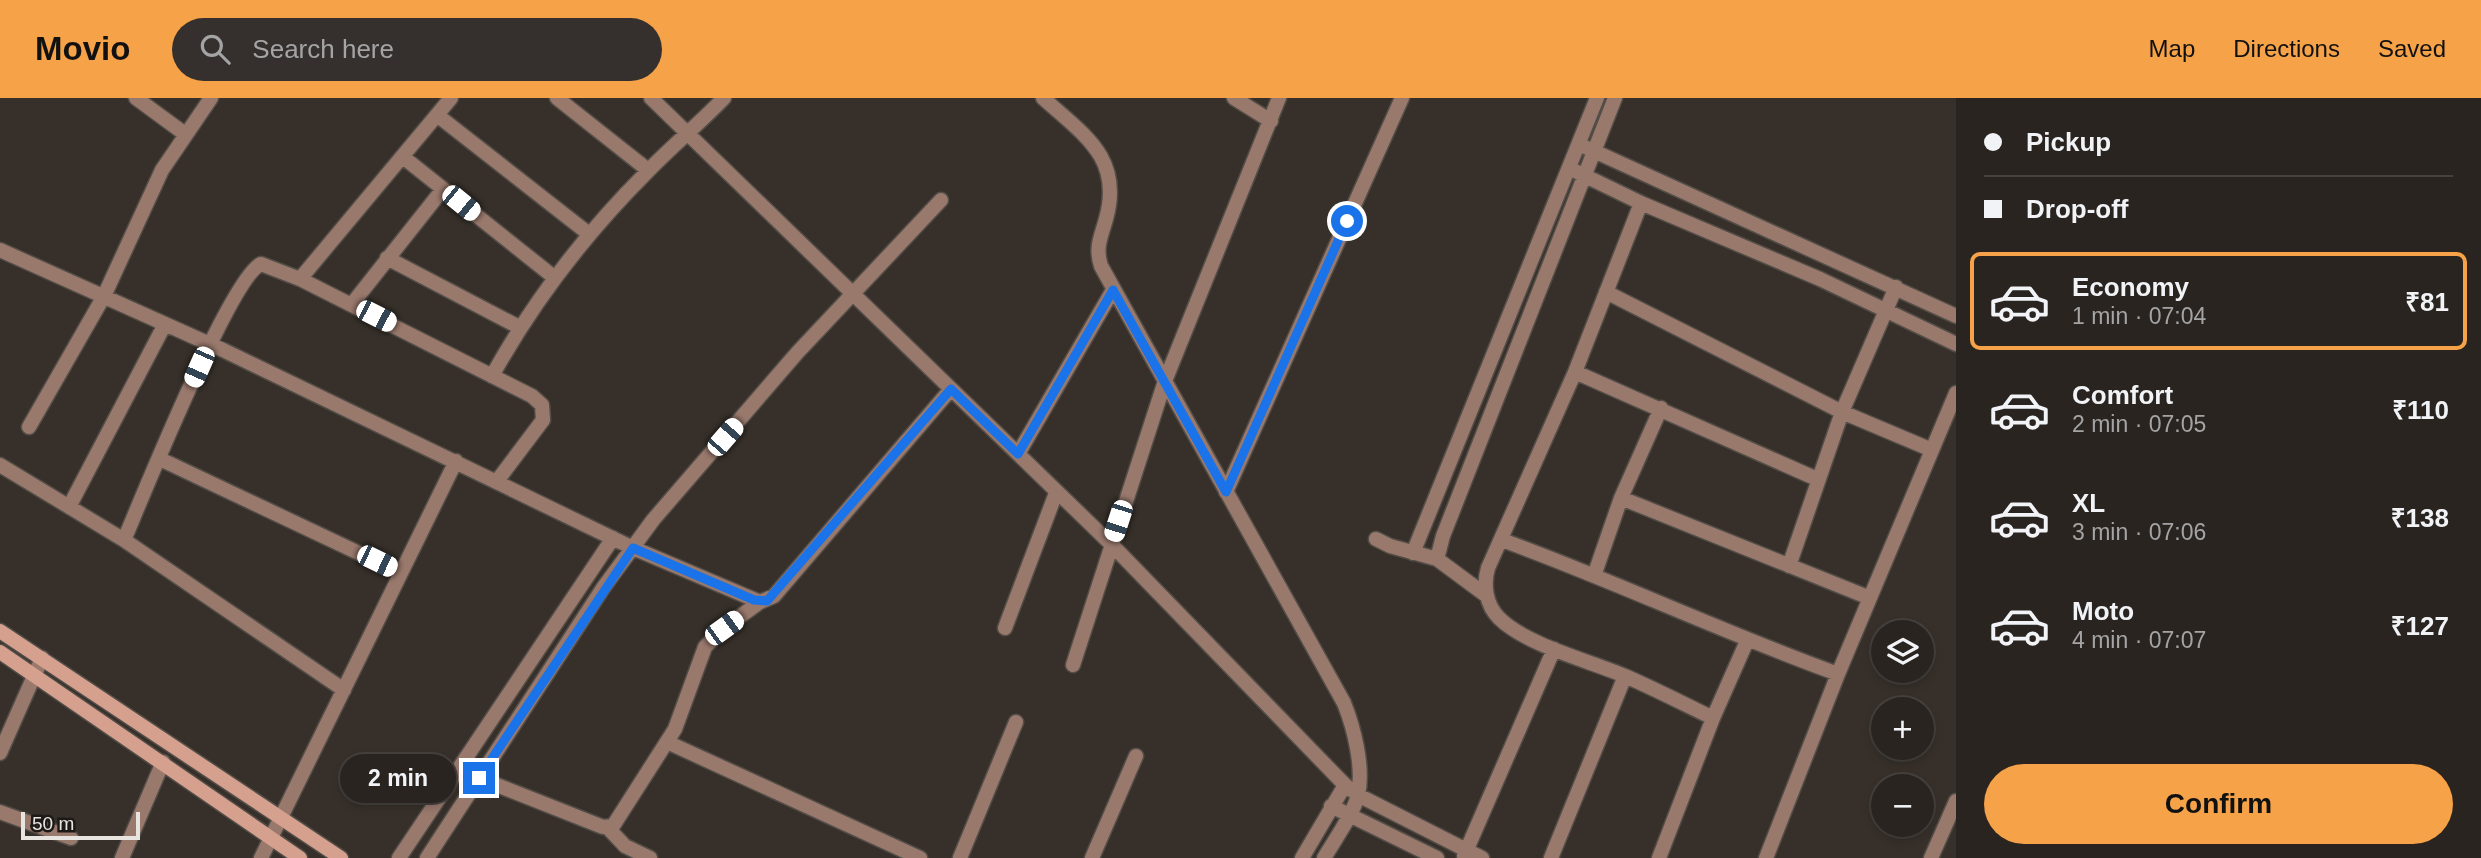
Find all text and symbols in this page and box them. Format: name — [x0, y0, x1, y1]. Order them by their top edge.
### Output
search box — [172, 18, 662, 81]
text: Movio — [35, 30, 130, 67]
icon: search — [196, 30, 234, 68]
text: Search here — [252, 34, 394, 64]
text: Map — [2149, 35, 2195, 62]
text: Directions — [2233, 35, 2340, 62]
text: Saved — [2378, 35, 2446, 62]
text: Pickup — [2026, 127, 2111, 157]
car — [439, 182, 484, 224]
text: Drop-off — [2026, 194, 2129, 224]
route start — [1331, 205, 1363, 237]
icon: car — [1988, 270, 2051, 333]
text: Economy — [2072, 272, 2189, 302]
text: ₹81 — [2405, 287, 2449, 317]
car — [353, 297, 400, 335]
text: 1 min · 07:04 — [2072, 303, 2206, 329]
car — [181, 344, 218, 390]
icon: car — [1988, 378, 2051, 441]
text: Comfort — [2072, 380, 2173, 410]
text: ₹110 — [2392, 395, 2449, 425]
text: 2 min · 07:05 — [2072, 411, 2206, 437]
car — [704, 414, 747, 460]
icon: car — [1988, 486, 2051, 549]
text: XL — [2072, 488, 2105, 518]
car — [1102, 498, 1135, 544]
text: ₹138 — [2391, 503, 2449, 533]
text: 3 min · 07:06 — [2072, 519, 2206, 545]
car — [354, 542, 401, 580]
icon: car — [1988, 594, 2051, 657]
text: Moto — [2072, 596, 2134, 626]
car — [701, 607, 748, 649]
text: ₹127 — [2391, 611, 2449, 641]
map controls — [1871, 620, 1934, 837]
button: layers — [1871, 620, 1934, 683]
text: 4 min · 07:07 — [2072, 627, 2206, 653]
button: + — [1871, 697, 1934, 760]
callout: 2 min — [339, 754, 454, 802]
route end — [463, 762, 495, 794]
button: Confirm — [1984, 764, 2453, 844]
text: 2 min — [368, 765, 428, 791]
button: − — [1871, 774, 1934, 837]
scale bar — [21, 809, 140, 841]
text: 50 m — [32, 813, 74, 834]

